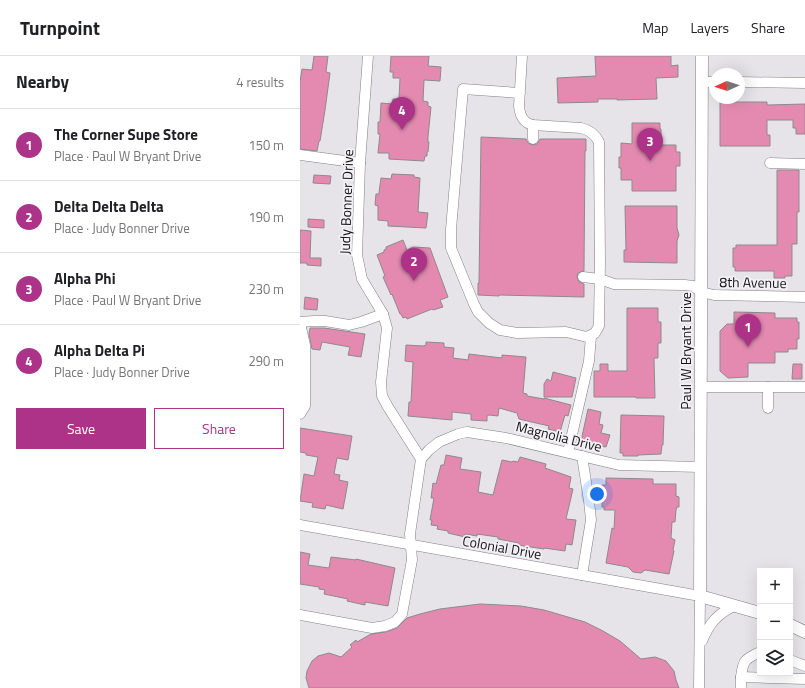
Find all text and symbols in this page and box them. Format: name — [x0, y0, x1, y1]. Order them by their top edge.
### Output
text: Turnpoint — [20, 13, 100, 42]
text: Map — [642, 17, 668, 38]
text: Layers — [690, 17, 729, 38]
text: Share — [751, 17, 785, 38]
north arrow — [709, 68, 745, 104]
text: Nearby — [16, 69, 69, 95]
text: 4 results — [236, 72, 284, 92]
pin: 4 — [389, 97, 415, 130]
text: The Corner Supe Store — [54, 123, 198, 146]
pin: 3 — [637, 128, 663, 161]
text: 1 — [25, 135, 33, 155]
text: 150 m — [248, 135, 284, 155]
text: Place · Paul W Bryant Drive — [54, 146, 201, 166]
street label: Judy Bonner Drive — [334, 149, 358, 255]
text: Delta Delta Delta — [54, 195, 164, 218]
text: 2 — [25, 207, 33, 227]
text: 190 m — [248, 207, 284, 227]
text: Place · Judy Bonner Drive — [54, 218, 190, 238]
pin: 2 — [401, 248, 427, 281]
text: Alpha Phi — [54, 267, 116, 290]
street label: 8th Avenue — [719, 271, 787, 293]
text: 3 — [25, 279, 33, 299]
text: 230 m — [248, 279, 284, 299]
text: Place · Paul W Bryant Drive — [54, 290, 201, 310]
street label: Paul W Bryant Drive — [675, 292, 696, 410]
pin: 1 — [735, 314, 761, 347]
text: Alpha Delta Pi — [54, 339, 145, 362]
text: 4 — [25, 351, 33, 371]
text: 290 m — [248, 351, 284, 371]
text: Place · Judy Bonner Drive — [54, 362, 190, 382]
button: Save — [16, 408, 146, 449]
button: Share — [154, 408, 284, 449]
street label: Magnolia Drive — [514, 415, 604, 457]
your location — [587, 484, 607, 504]
street label: Colonial Drive — [461, 530, 543, 564]
map controls — [757, 568, 793, 676]
button: + — [757, 568, 793, 604]
button: − — [757, 604, 793, 640]
button: layers — [757, 640, 793, 676]

